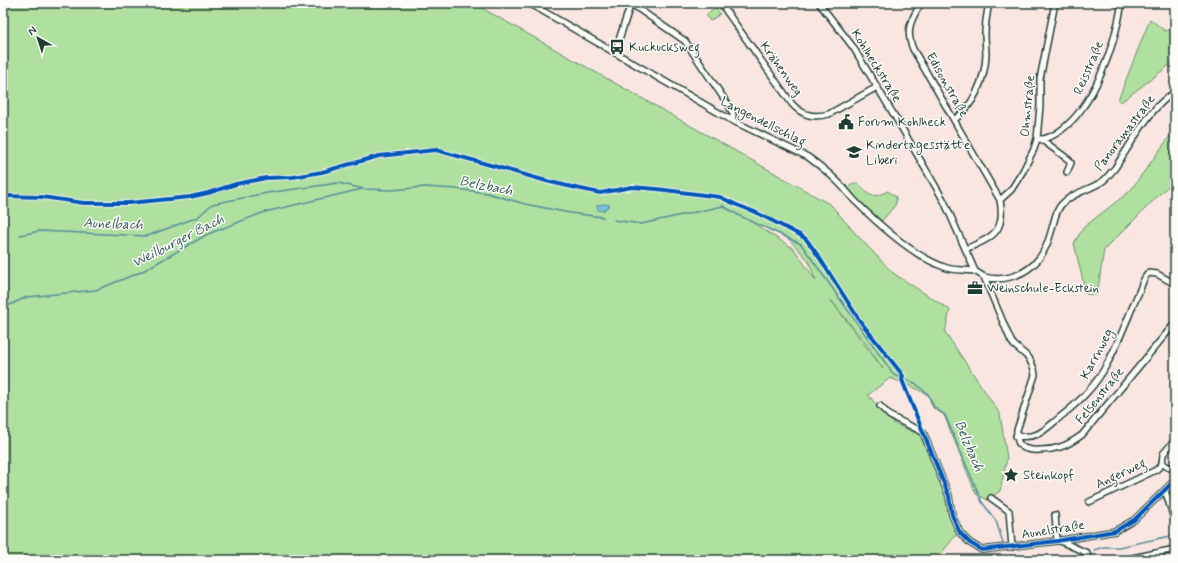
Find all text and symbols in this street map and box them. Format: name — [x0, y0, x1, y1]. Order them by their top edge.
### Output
north arrow — [18, 18, 58, 58]
text: N — [25, 23, 40, 39]
street label: Kohlheckstraße — [847, 26, 905, 106]
bus stop icon: Kuckucksweg — [608, 38, 626, 56]
street label: Reisstraße — [1070, 38, 1108, 98]
place label: Kuckucksweg — [629, 39, 700, 58]
street label: Krähenweg — [756, 39, 806, 99]
street label: Edisonstraße — [922, 49, 972, 121]
street label: Ohmstraße — [1017, 74, 1039, 138]
street label: Panoramastraße — [1091, 91, 1159, 175]
street label: Langendellschlag — [716, 93, 809, 153]
public building icon: Forum Kohlheck — [837, 113, 855, 131]
place label: Forum Kohlheck — [858, 114, 947, 131]
place label: Kindertagesstätte Liberi — [866, 137, 970, 169]
school or university icon: Kindertagesstätte Liberi — [845, 143, 863, 161]
water label: Belzbach — [458, 172, 514, 200]
water label: Weilburger Bach — [129, 210, 228, 273]
water label: Aunelbach — [83, 214, 143, 234]
office icon: Weinschule-Eckstein — [966, 279, 984, 297]
place label: Weinschule-Eckstein — [987, 280, 1099, 297]
street label: Karrnweg — [1077, 325, 1118, 383]
street label: Felsenstraße — [1072, 364, 1128, 428]
water label: Belzbach — [950, 418, 988, 474]
street label: Angerweg — [1093, 455, 1150, 495]
place icon: Steinkopf — [1002, 466, 1020, 484]
place label: Steinkopf — [1023, 467, 1074, 484]
street label: Aunelstraße — [1020, 517, 1086, 543]

